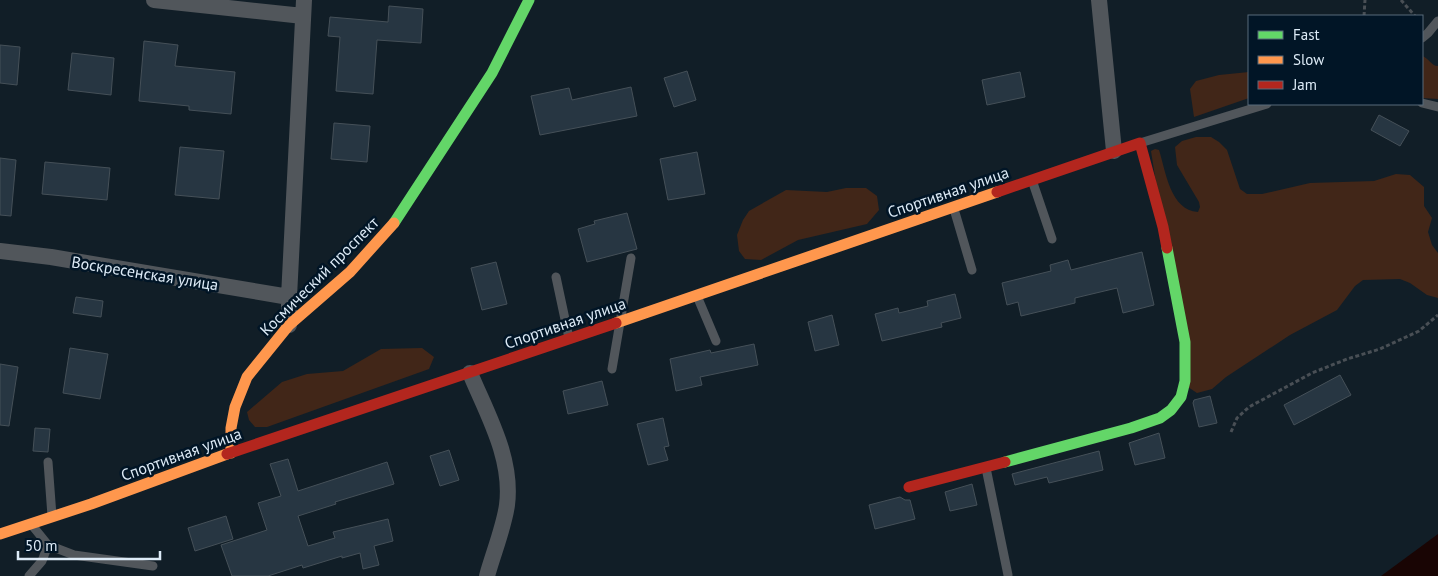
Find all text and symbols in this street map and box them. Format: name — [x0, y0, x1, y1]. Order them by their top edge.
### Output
legend — [1248, 15, 1423, 105]
text: Fast — [1293, 25, 1320, 44]
text: Slow — [1293, 50, 1324, 69]
text: Jam — [1292, 75, 1317, 94]
street label: Спортивная улица — [885, 162, 1011, 222]
street label: Космический проспект — [255, 212, 383, 340]
street label: Воскресенская улица — [70, 252, 220, 294]
street label: Спортивная улица — [502, 293, 628, 353]
street label: Спортивная улица — [118, 423, 244, 485]
scale bar — [18, 528, 160, 560]
text: 50 m — [25, 536, 58, 555]

